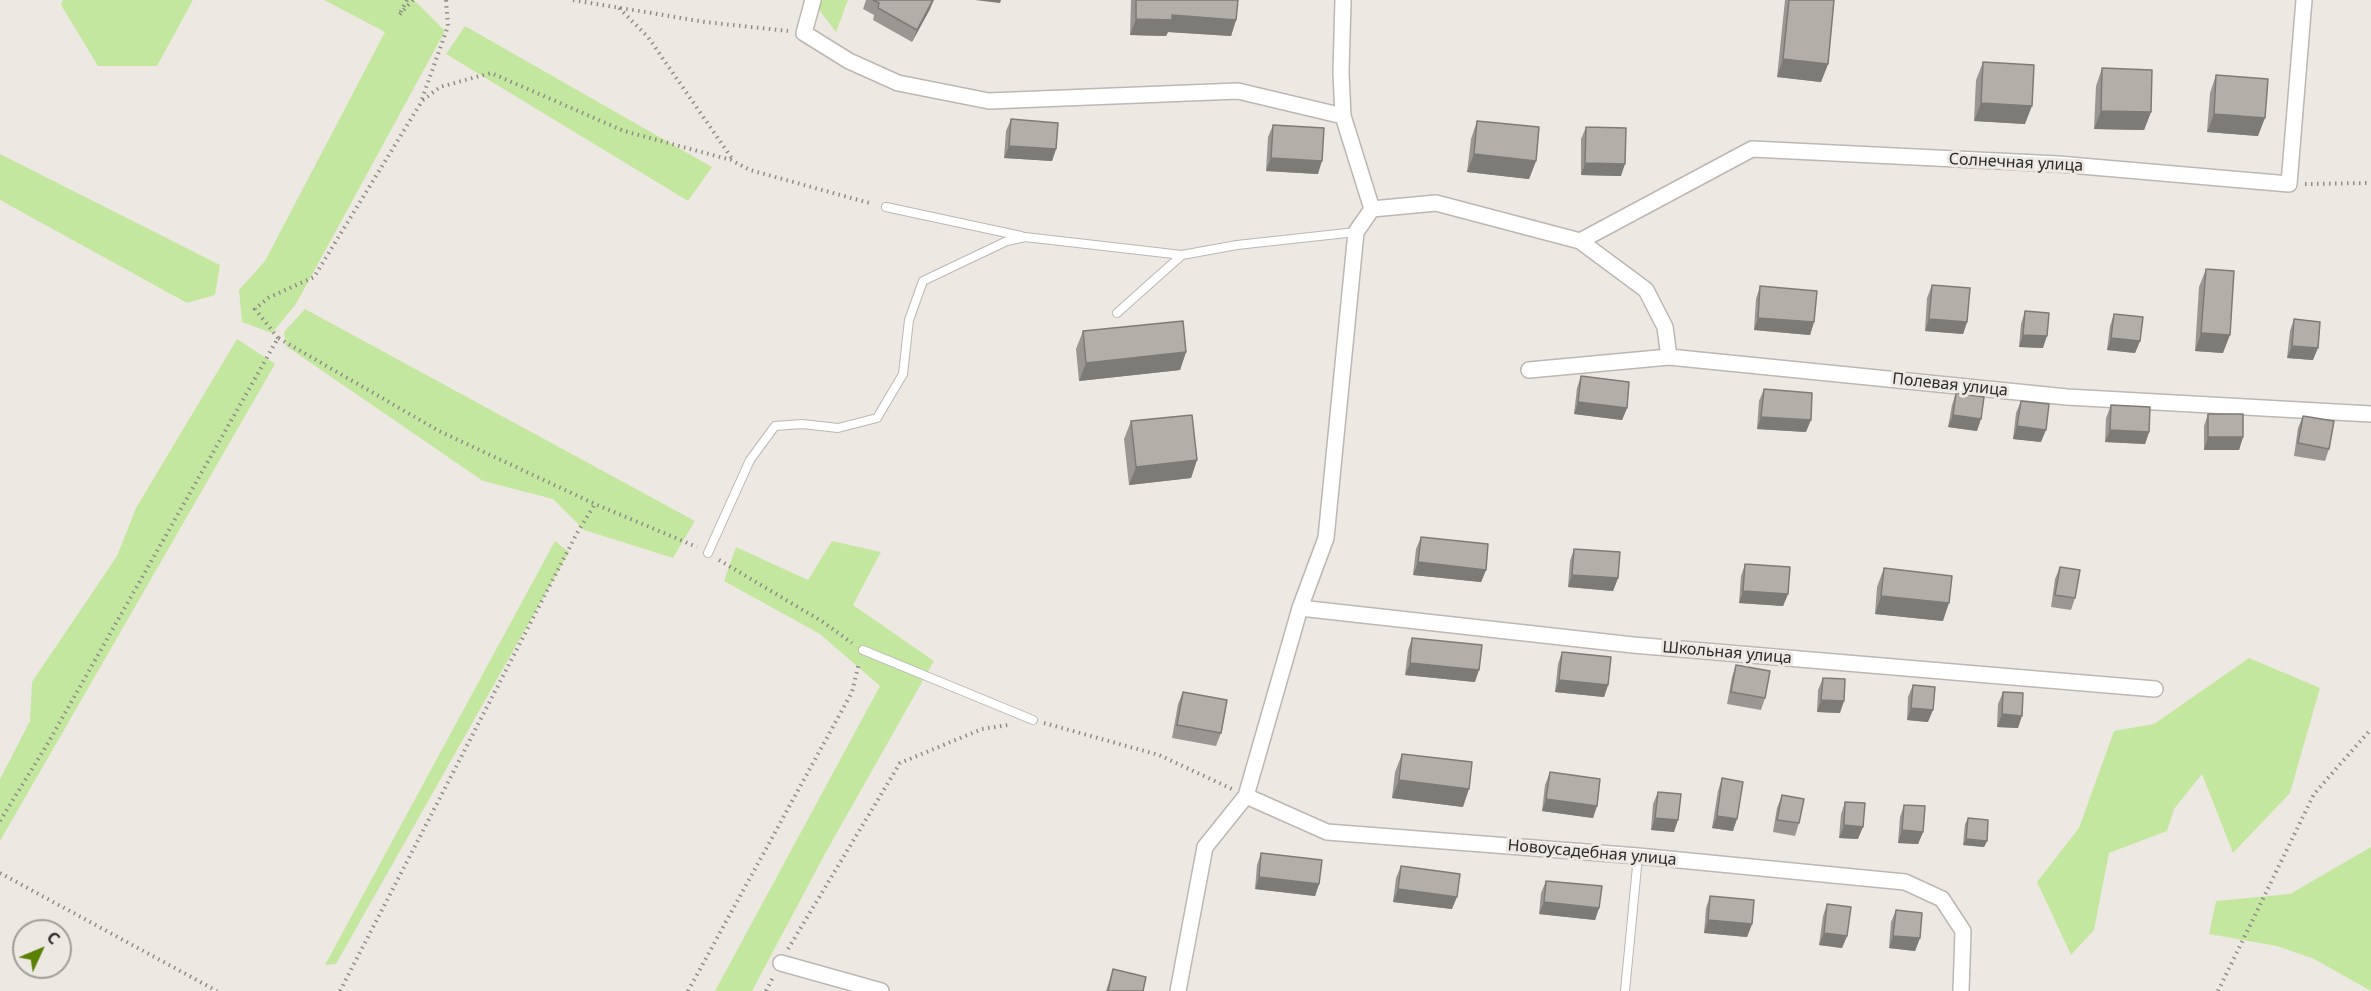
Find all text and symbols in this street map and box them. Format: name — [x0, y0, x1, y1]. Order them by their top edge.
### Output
street label: Солнечная улица — [1948, 150, 2084, 176]
street label: Полевая улица — [1891, 369, 2009, 401]
street label: Школьная улица — [1661, 638, 1793, 668]
street label: Новоусадебная улица — [1507, 836, 1677, 870]
north arrow — [12, 919, 72, 979]
text: С — [42, 927, 65, 949]

